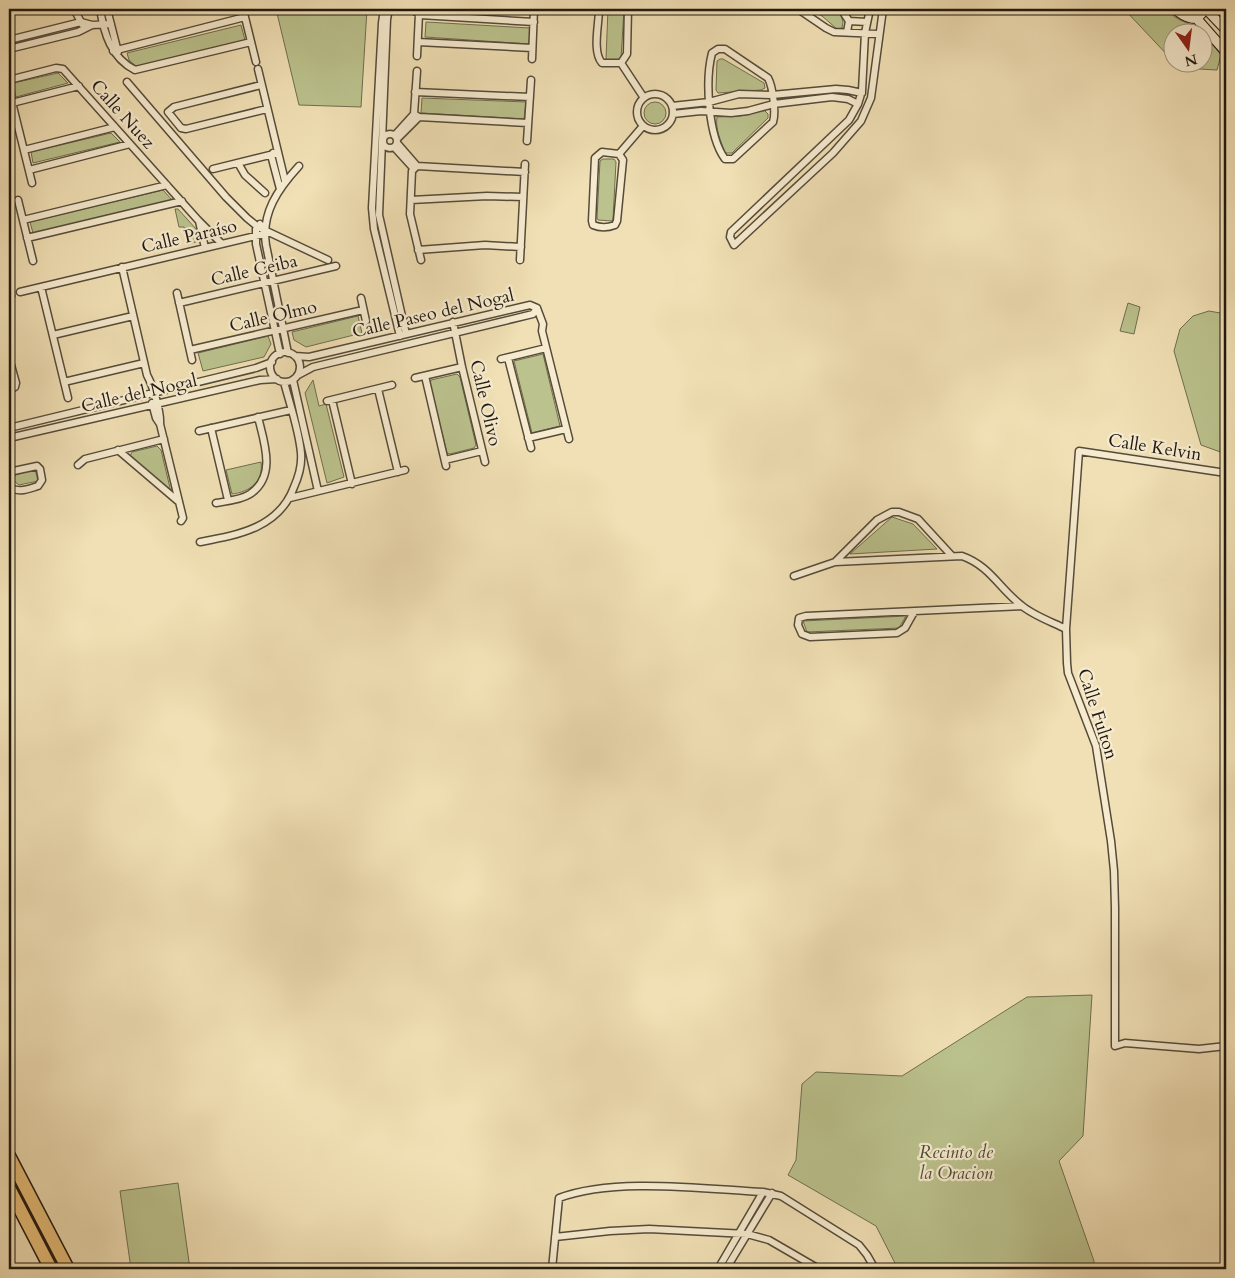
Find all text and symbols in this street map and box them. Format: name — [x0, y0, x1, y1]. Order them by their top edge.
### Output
north arrow — [1162, 22, 1212, 72]
text: N — [1183, 49, 1199, 71]
street label: Calle Nuez — [85, 74, 160, 154]
street label: Calle Paraíso — [139, 213, 240, 260]
street label: Calle Ceiba — [208, 248, 300, 293]
street label: Calle Paseo del Nogal — [350, 283, 517, 344]
street label: Calle Olmo — [227, 294, 319, 339]
street label: Calle Olivo — [463, 358, 508, 449]
street label: Calle del Nogal — [79, 368, 200, 419]
street label: Calle Kelvin — [1106, 428, 1204, 467]
street label: Calle Fulton — [1071, 666, 1124, 763]
park label: Recinto de la Oracion — [919, 1140, 994, 1186]

